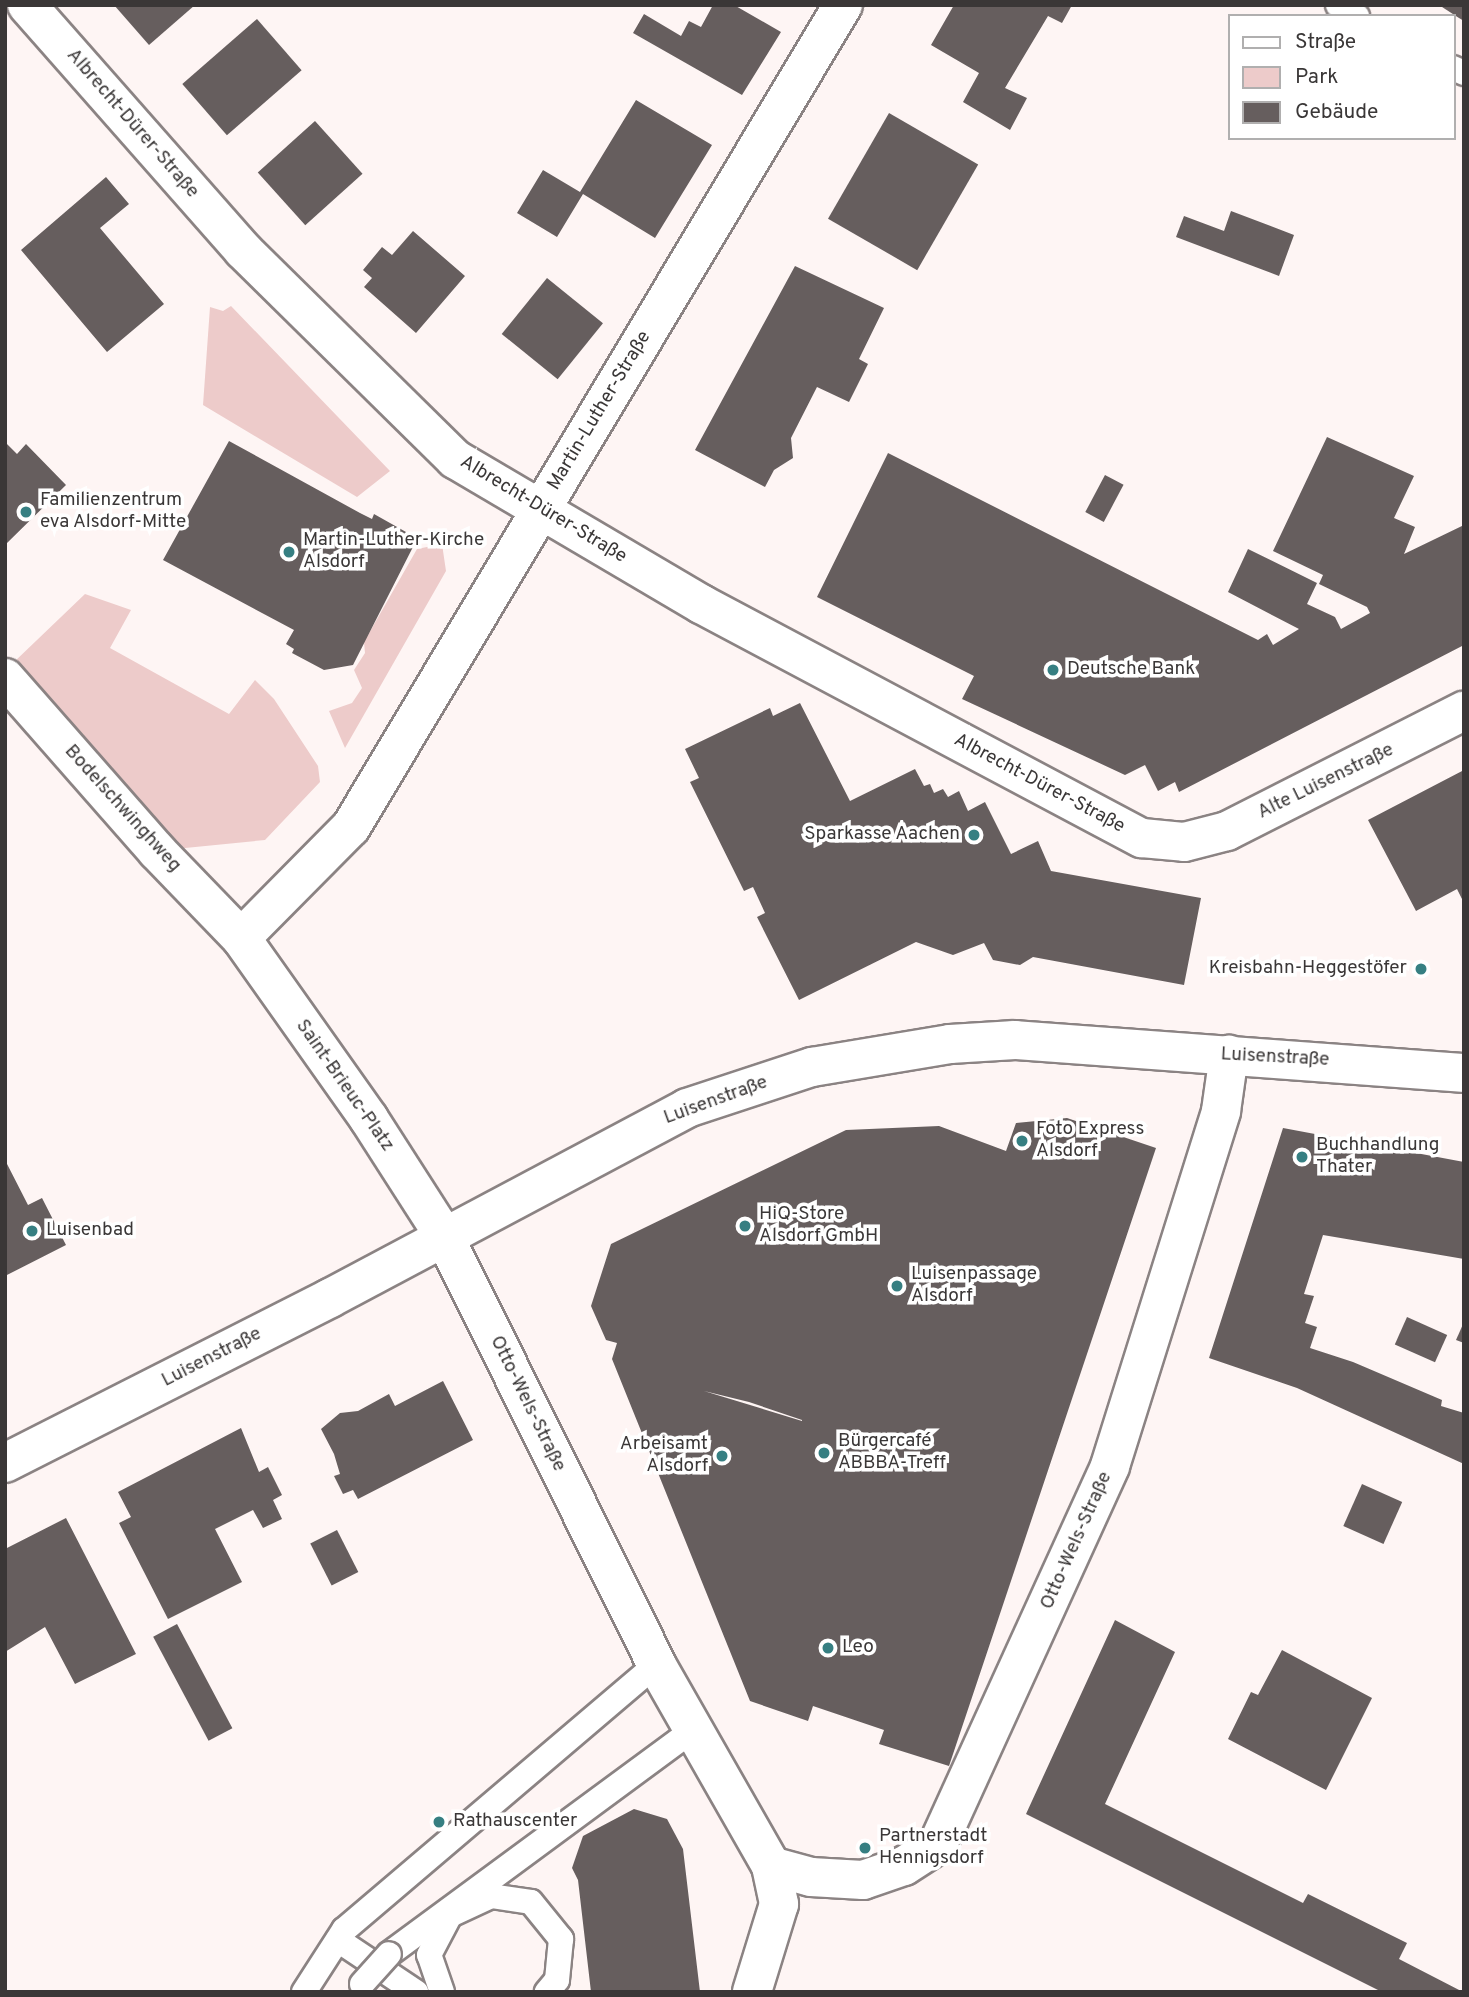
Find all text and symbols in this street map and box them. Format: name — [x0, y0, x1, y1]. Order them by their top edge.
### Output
legend — [1228, 14, 1455, 140]
text: Straße — [1295, 29, 1356, 56]
street label: Albrecht-Dürer-Straße — [61, 45, 203, 203]
text: Park — [1295, 64, 1338, 91]
text: Gebäude — [1295, 99, 1378, 126]
street label: Martin-Luther-Straße — [543, 327, 657, 495]
street label: Albrecht-Dürer-Straße — [456, 451, 630, 569]
place label: Familienzentrum eva Alsdorf-Mitte — [40, 490, 187, 534]
marker: Familienzentrum eva Alsdorf-Mitte — [18, 504, 34, 520]
place label: Martin-Luther-Kirche Alsdorf — [303, 530, 484, 574]
marker: Martin-Luther-Kirche Alsdorf — [281, 544, 297, 560]
place label: Deutsche Bank — [1067, 659, 1195, 681]
marker: Deutsche Bank — [1045, 662, 1061, 678]
street label: Albrecht-Dürer-Straße — [950, 729, 1128, 839]
street label: Alte Luisenstraße — [1254, 739, 1398, 825]
street label: Bodelschwinghweg — [59, 741, 185, 877]
place label: Sparkasse Aachen — [803, 824, 960, 846]
marker: Sparkasse Aachen — [966, 827, 982, 843]
place label: Kreisbahn-Heggestöfer — [1209, 958, 1407, 980]
marker: Kreisbahn-Heggestöfer — [1413, 961, 1429, 977]
street label: Saint-Brieuc-Platz — [290, 1016, 398, 1156]
street label: Luisenstraße — [1220, 1044, 1330, 1072]
street label: Luisenstraße — [661, 1072, 771, 1130]
place label: Foto Express Alsdorf — [1036, 1119, 1144, 1163]
marker: Foto Express Alsdorf — [1014, 1133, 1030, 1149]
place label: Buchhandlung Thater — [1316, 1135, 1439, 1179]
marker: Buchhandlung Thater — [1294, 1149, 1310, 1165]
place label: HiQ-Store Alsdorf GmbH — [759, 1204, 878, 1248]
marker: HiQ-Store Alsdorf GmbH — [737, 1218, 753, 1234]
place label: Luisenbad — [46, 1220, 134, 1242]
marker: Luisenbad — [24, 1223, 40, 1239]
place label: Luisenpassage Alsdorf — [911, 1264, 1037, 1308]
marker: Luisenpassage Alsdorf — [889, 1278, 905, 1294]
street label: Luisenstraße — [158, 1323, 266, 1393]
street label: Otto-Wels-Straße — [484, 1332, 570, 1476]
place label: Bürgercafé ABBBA-Treff — [838, 1431, 946, 1475]
place label: Arbeisamt Alsdorf — [620, 1434, 708, 1478]
marker: Bürgercafé ABBBA-Treff — [816, 1445, 832, 1461]
marker: Arbeisamt Alsdorf — [714, 1448, 730, 1464]
street label: Otto-Wels-Straße — [1036, 1469, 1118, 1613]
place label: Leo — [842, 1637, 874, 1659]
marker: Leo — [820, 1640, 836, 1656]
place label: Rathauscenter — [453, 1811, 577, 1833]
marker: Rathauscenter — [431, 1814, 447, 1830]
place label: Partnerstadt Hennigsdorf — [879, 1826, 987, 1870]
marker: Partnerstadt Hennigsdorf — [857, 1840, 873, 1856]

